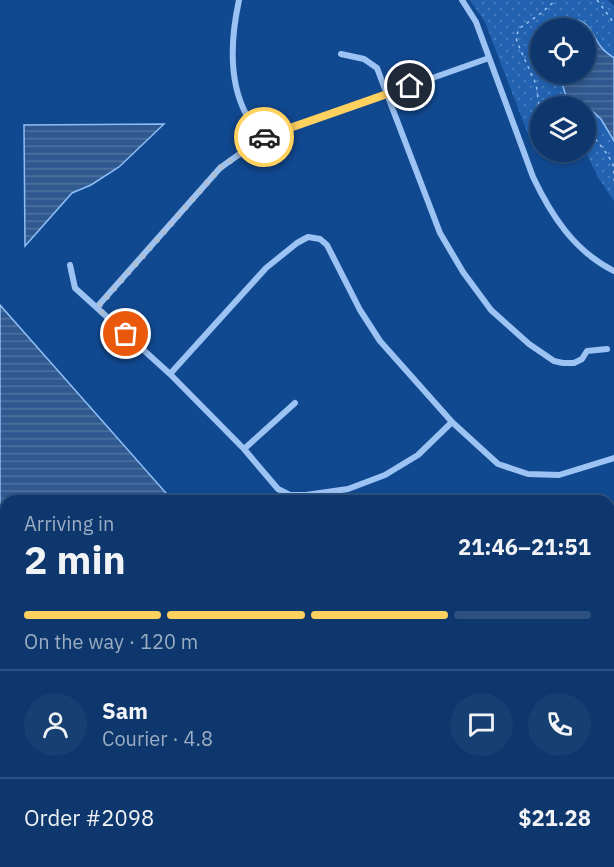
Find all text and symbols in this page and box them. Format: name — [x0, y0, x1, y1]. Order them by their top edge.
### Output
map controls — [530, 18, 596, 162]
button: locate — [530, 18, 596, 84]
pin — [384, 60, 435, 111]
icon: home — [393, 69, 426, 102]
button: layers — [530, 96, 596, 162]
courier — [234, 107, 294, 167]
icon: car — [248, 121, 281, 154]
pin — [100, 308, 151, 359]
icon: bag — [109, 317, 142, 350]
text: Arriving in — [24, 510, 114, 537]
text: 21:46–21:51 — [458, 532, 591, 561]
text: 2 min — [24, 534, 126, 585]
text: On the way · 120 m — [24, 628, 198, 655]
button: person — [24, 693, 87, 756]
button: chat — [450, 693, 513, 756]
button: phone — [528, 693, 591, 756]
text: Sam — [102, 696, 148, 725]
text: Courier · 4.8 — [102, 725, 213, 752]
text: Order #2098 — [24, 803, 154, 832]
text: $21.28 — [518, 803, 591, 832]

